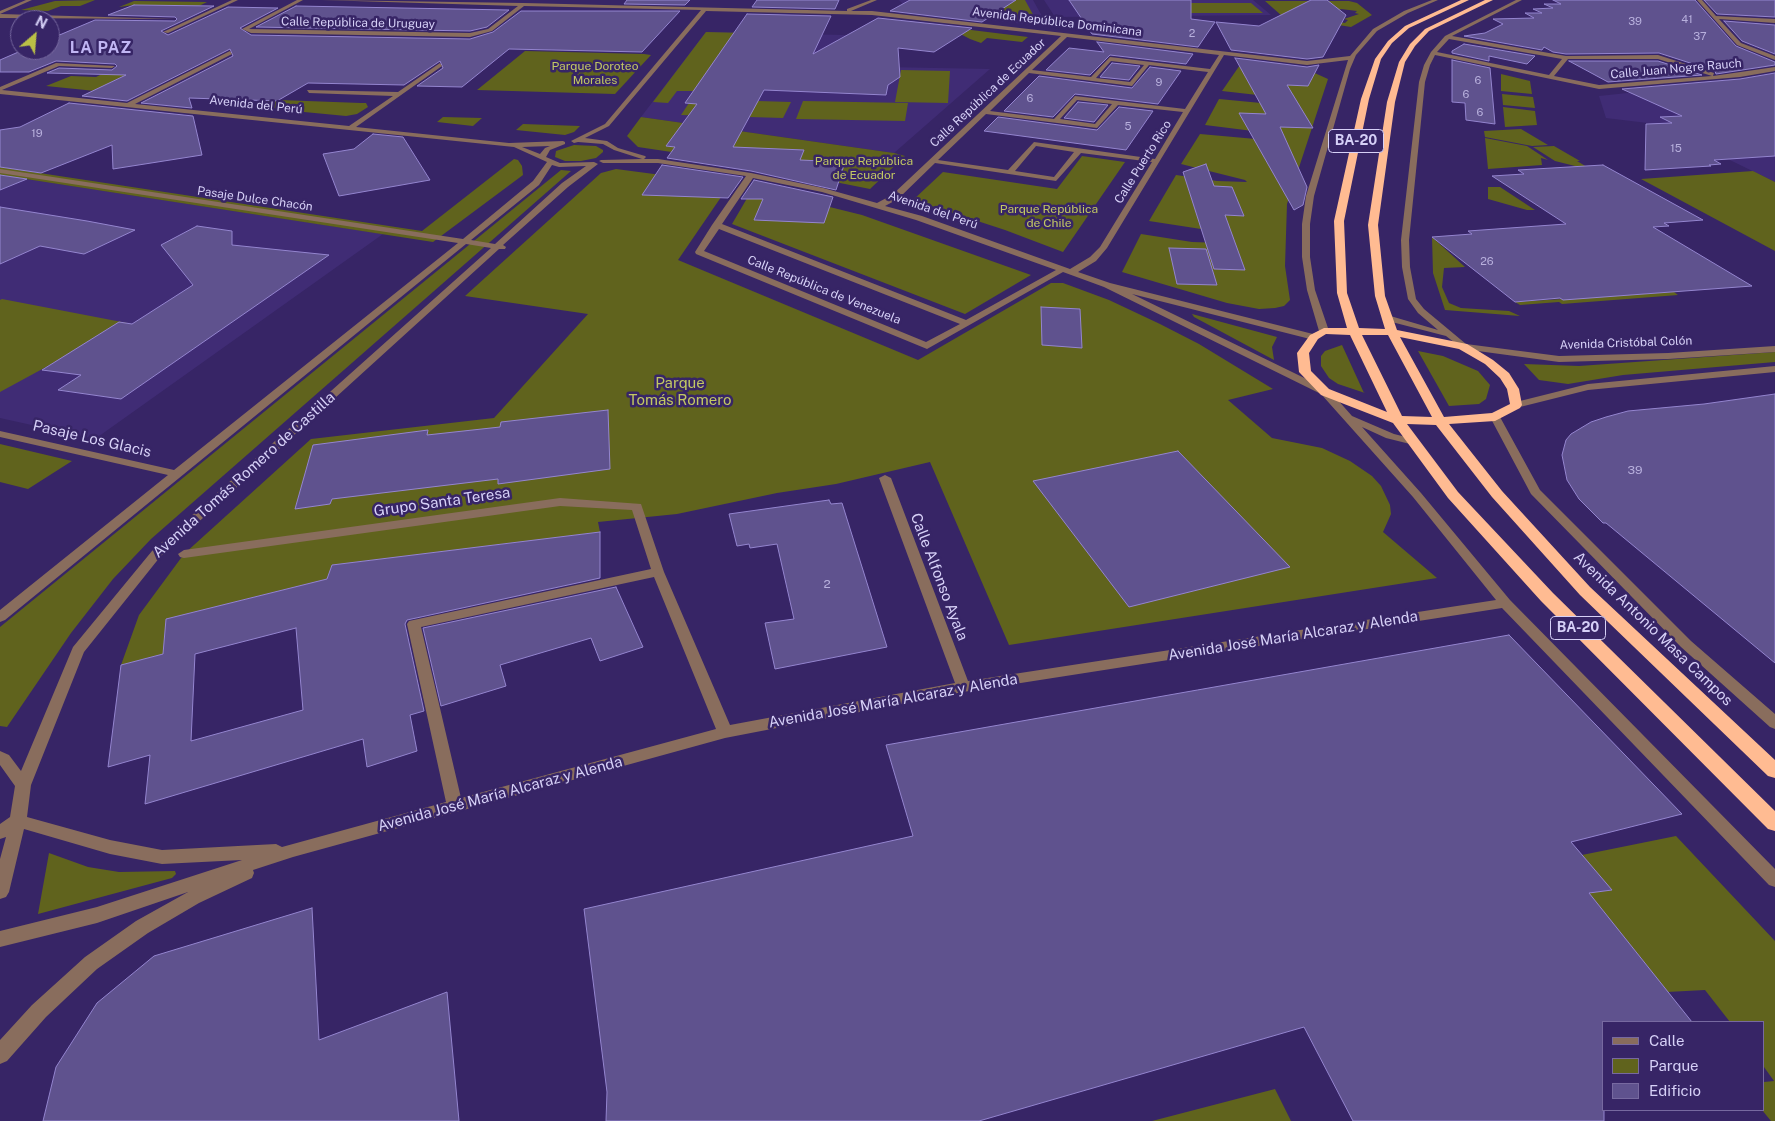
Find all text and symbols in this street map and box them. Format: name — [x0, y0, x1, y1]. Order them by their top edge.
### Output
street label: Avenida República Dominicana — [971, 4, 1143, 40]
north arrow — [10, 10, 60, 60]
text: N — [33, 13, 50, 32]
house number: 41 — [1681, 13, 1693, 27]
street label: Calle República de Uruguay — [281, 14, 435, 32]
house number: 39 — [1628, 15, 1642, 29]
house number: 2 — [1189, 27, 1195, 41]
house number: 37 — [1693, 30, 1707, 44]
street label: Calle República de Ecuador — [927, 36, 1049, 150]
district label: LA PAZ — [69, 38, 133, 58]
street label: Calle Juan Nogre Rauch — [1610, 56, 1742, 82]
park label: Parque Doroteo Morales — [552, 59, 638, 87]
house number: 6 — [1475, 74, 1481, 88]
house number: 9 — [1156, 76, 1162, 90]
house number: 6 — [1463, 88, 1469, 102]
house number: 6 — [1027, 92, 1033, 106]
street label: Avenida del Perú — [209, 93, 303, 117]
house number: 6 — [1477, 106, 1483, 120]
street label: Calle Puerto Rico — [1112, 118, 1174, 206]
house number: 5 — [1124, 120, 1132, 134]
house number: 19 — [31, 127, 43, 141]
road number: BA-20 — [1328, 130, 1384, 152]
house number: 15 — [1670, 142, 1682, 156]
park label: Parque República de Ecuador — [815, 154, 913, 182]
street label: Pasaje Dulce Chacón — [196, 184, 314, 214]
street label: Avenida del Perú — [886, 188, 980, 232]
park label: Parque República de Chile — [1000, 202, 1098, 230]
street label: Calle República de Venezuela — [745, 253, 903, 327]
house number: 26 — [1480, 255, 1494, 269]
street label: Avenida Cristóbal Colón — [1559, 333, 1693, 353]
park label: Parque Tomás Romero — [629, 374, 731, 409]
street label: Avenida Tomás Romero de Castilla — [149, 388, 339, 562]
street label: Pasaje Los Glacis — [31, 417, 153, 461]
house number: 39 — [1628, 463, 1642, 477]
street label: Grupo Santa Teresa — [373, 484, 511, 520]
street label: Calle Alfonso Ayala — [906, 511, 972, 643]
street label: Avenida Antonio Masa Campos — [1570, 548, 1736, 710]
house number: 2 — [823, 577, 831, 591]
street label: Avenida José María Alcaraz y Alenda — [1167, 607, 1419, 665]
road number: BA-20 — [1550, 616, 1606, 640]
street label: Avenida José María Alcaraz y Alenda — [767, 670, 1019, 732]
street label: Avenida José María Alcaraz y Alenda — [376, 753, 624, 835]
legend — [1602, 1021, 1765, 1111]
text: Calle — [1649, 1032, 1685, 1049]
text: Parque — [1649, 1057, 1699, 1074]
text: Edificio — [1649, 1082, 1701, 1099]

